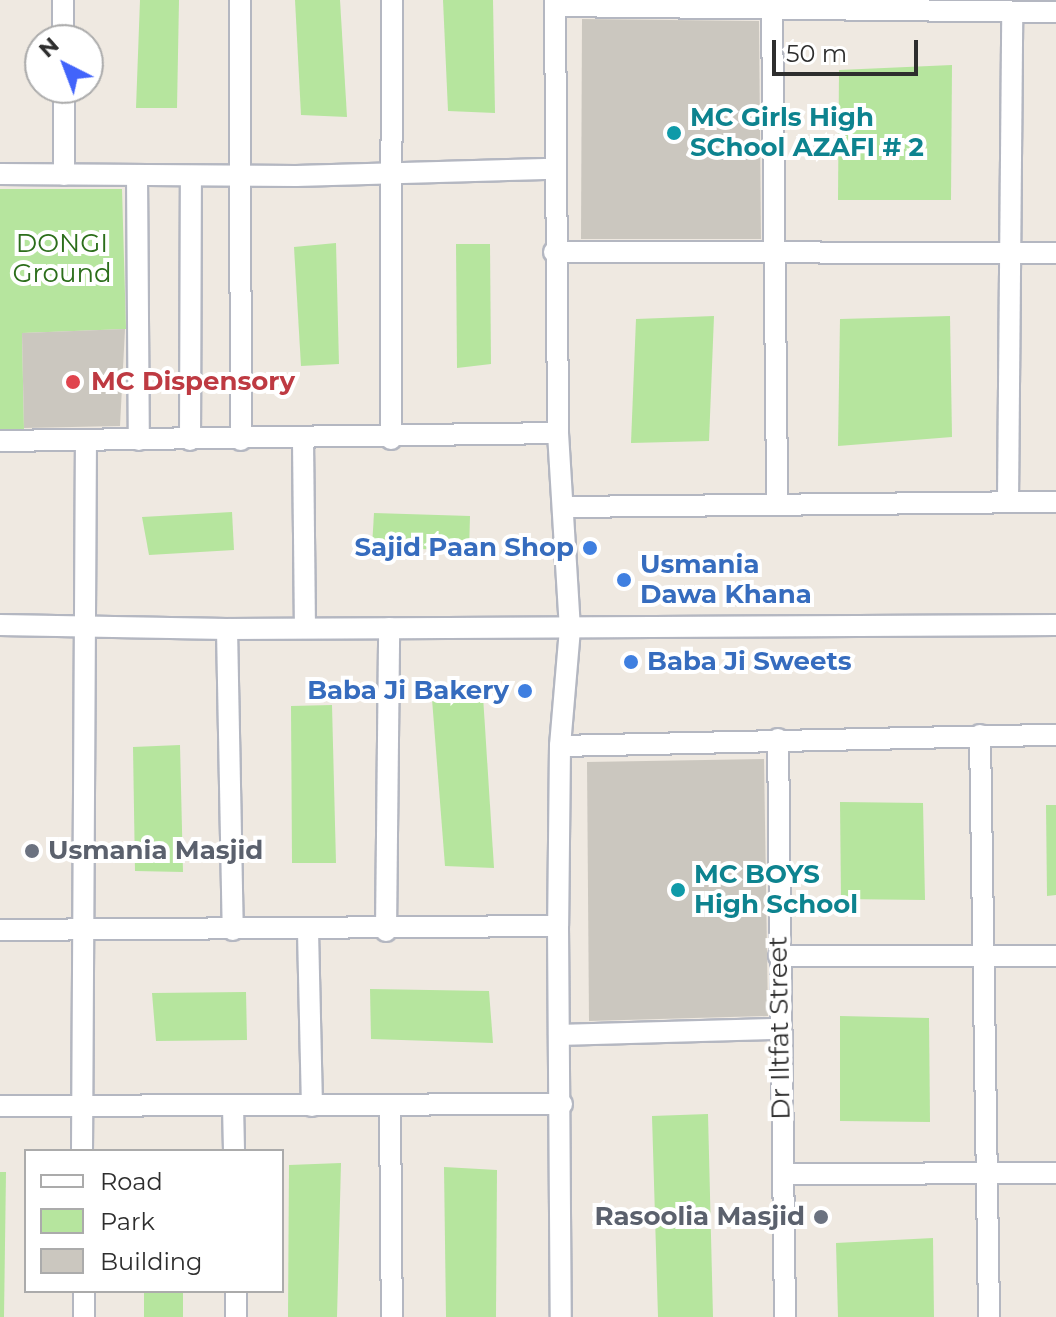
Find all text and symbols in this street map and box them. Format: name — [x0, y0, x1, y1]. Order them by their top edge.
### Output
north arrow — [24, 24, 104, 104]
scale bar — [776, 24, 922, 74]
text: N — [33, 31, 65, 63]
text: 50 m — [786, 39, 847, 68]
place label: MC Girls High SChool AZAFI # 2 — [690, 102, 924, 164]
marker: MC Girls High SChool AZAFI # 2 — [665, 124, 683, 142]
park label: DONGI Ground — [12, 228, 112, 290]
place label: MC Dispensory — [91, 366, 295, 398]
marker: MC Dispensory — [62, 371, 84, 393]
place label: Sajid Paan Shop — [355, 532, 574, 564]
marker: Sajid Paan Shop — [581, 539, 599, 557]
place label: Usmania Dawa Khana — [640, 549, 812, 610]
marker: Usmania Dawa Khana — [615, 571, 633, 589]
place label: Baba Ji Sweets — [647, 646, 852, 678]
marker: Baba Ji Sweets — [622, 653, 640, 671]
place label: Baba Ji Bakery — [307, 675, 509, 707]
marker: Baba Ji Bakery — [516, 682, 534, 700]
place label: Usmania Masjid — [48, 835, 263, 867]
marker: Usmania Masjid — [23, 842, 41, 860]
place label: MC BOYS High School — [694, 859, 858, 920]
marker: MC BOYS High School — [669, 881, 687, 899]
street label: Dr Iltfat Street — [763, 936, 797, 1120]
legend — [24, 1149, 284, 1293]
text: Road — [100, 1167, 163, 1196]
place label: Rasoolia Masjid — [595, 1201, 805, 1233]
text: Park — [100, 1207, 155, 1236]
marker: Rasoolia Masjid — [812, 1208, 830, 1226]
text: Building — [100, 1247, 203, 1276]

